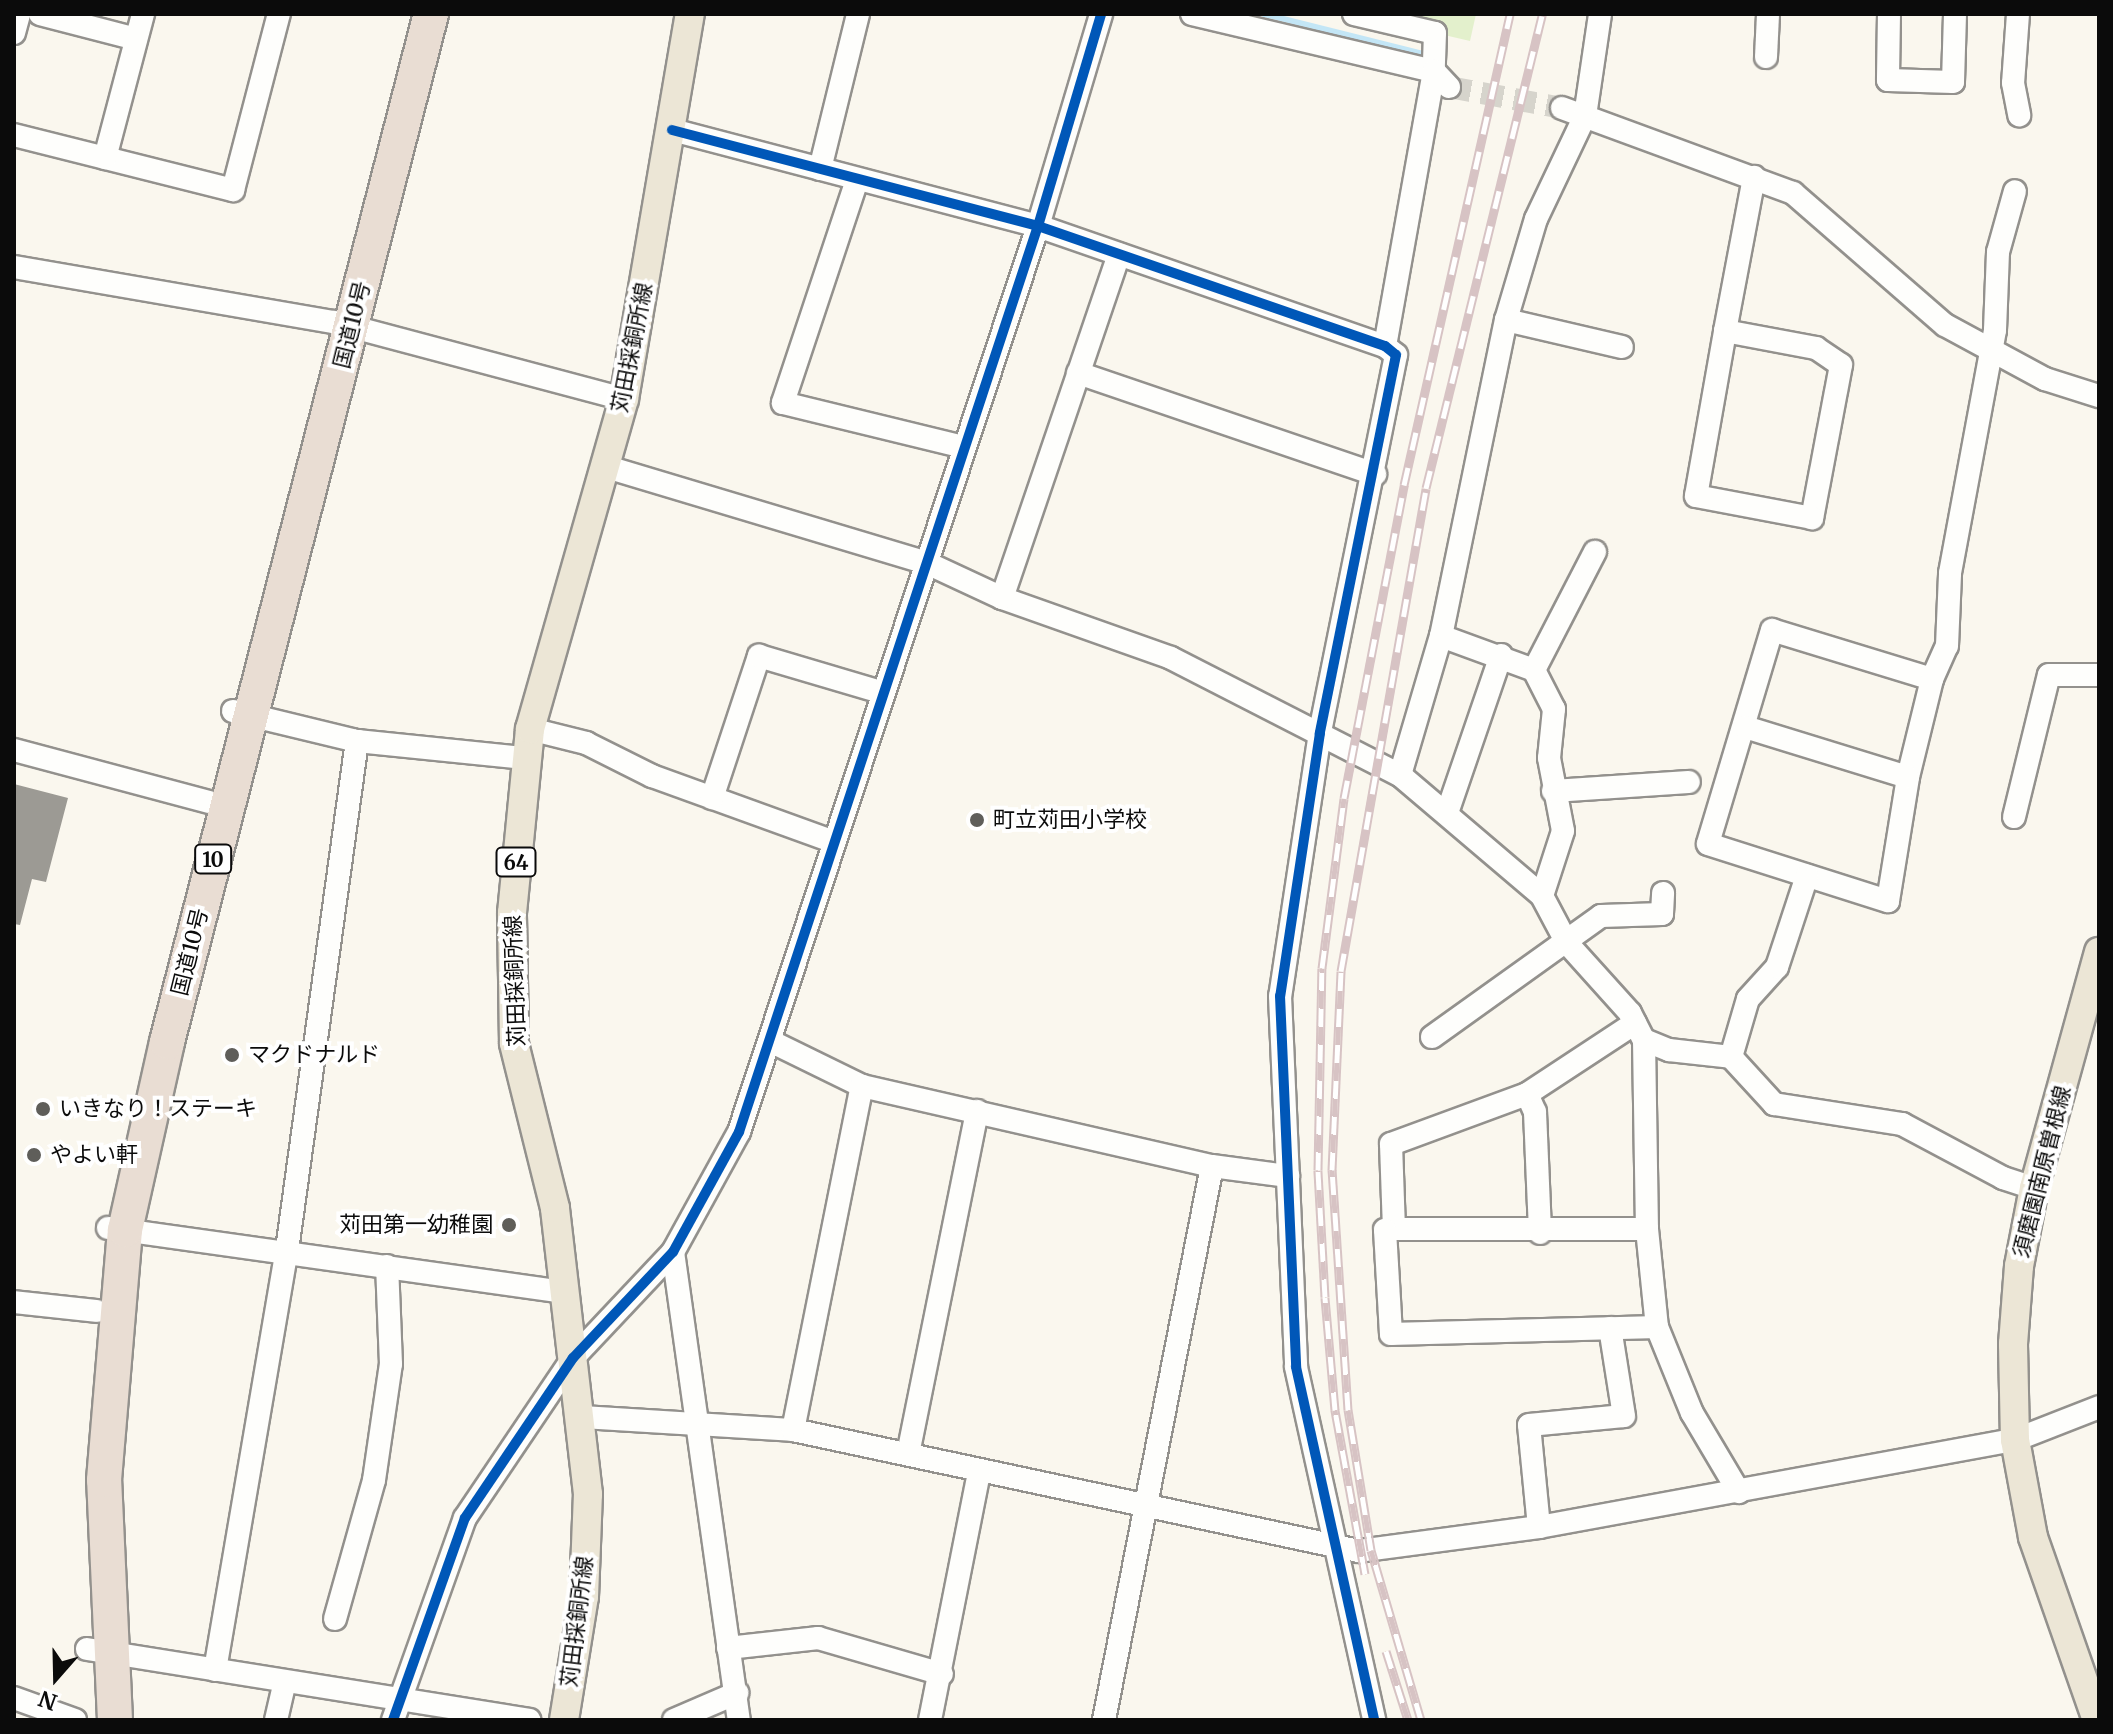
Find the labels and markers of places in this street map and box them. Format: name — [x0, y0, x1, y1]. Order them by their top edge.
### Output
place label: 町立苅田小学校 — [993, 807, 1147, 833]
marker: 町立苅田小学校 — [968, 811, 986, 829]
place label: マクドナルド — [248, 1042, 380, 1068]
marker: マクドナルド — [223, 1046, 241, 1064]
place label: いきなり！ステーキ — [59, 1096, 257, 1122]
marker: いきなり！ステーキ — [34, 1100, 52, 1118]
place label: やよい軒 — [50, 1142, 138, 1168]
marker: やよい軒 — [25, 1146, 43, 1164]
place label: 苅田第一幼稚園 — [339, 1212, 493, 1238]
marker: 苅田第一幼稚園 — [500, 1216, 518, 1234]

